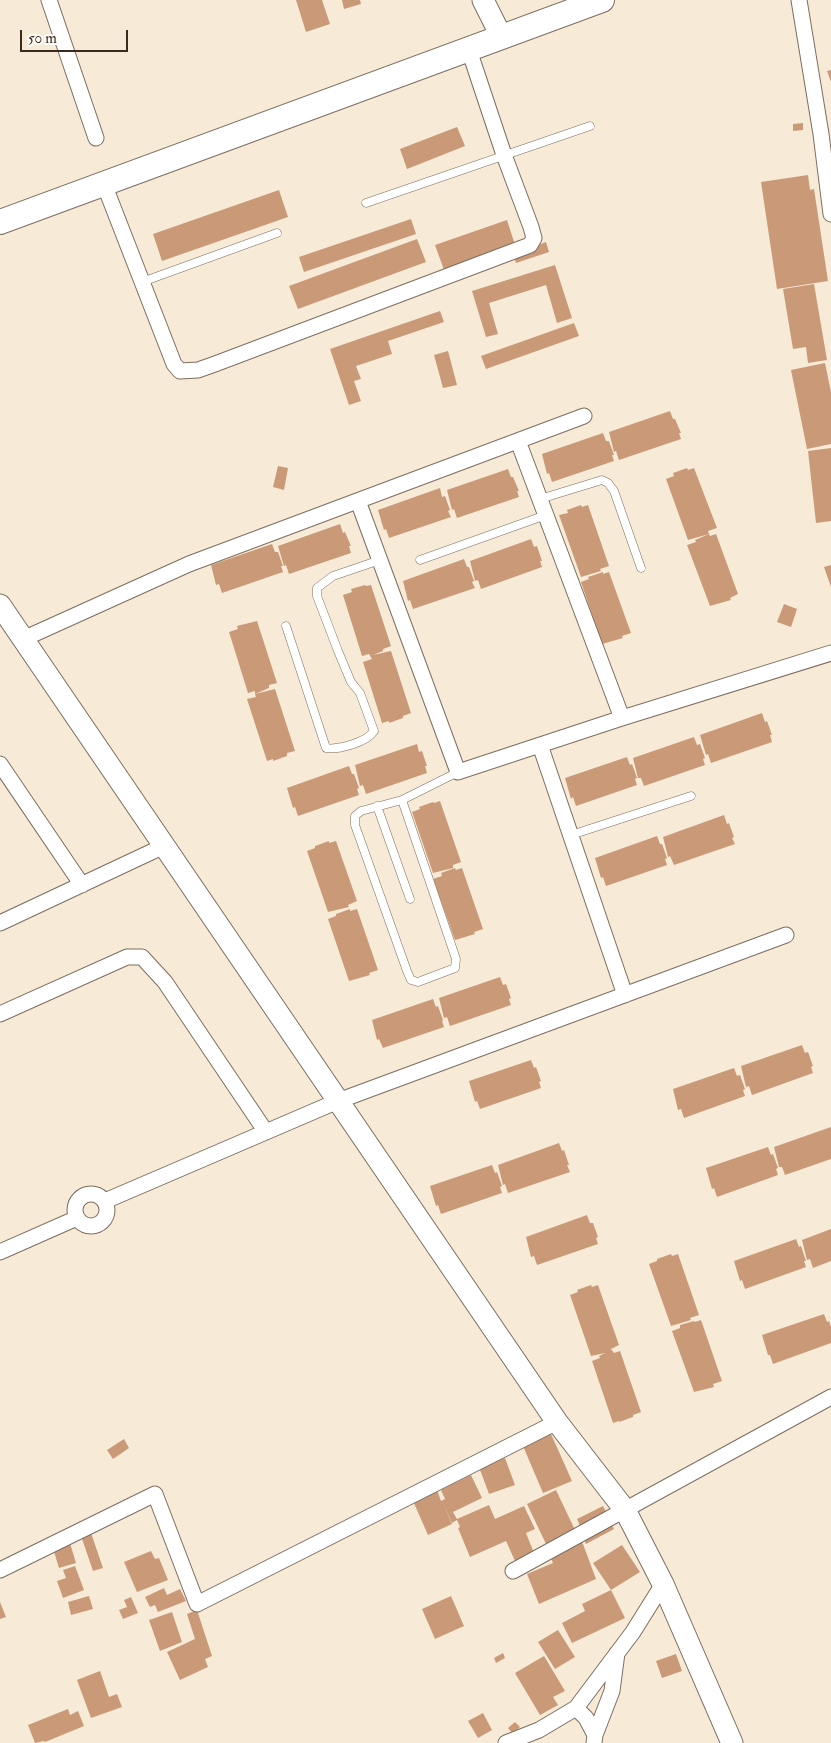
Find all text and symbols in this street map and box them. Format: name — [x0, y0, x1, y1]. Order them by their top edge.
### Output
scale bar — [22, 20, 130, 52]
text: 50 m — [28, 29, 57, 48]

